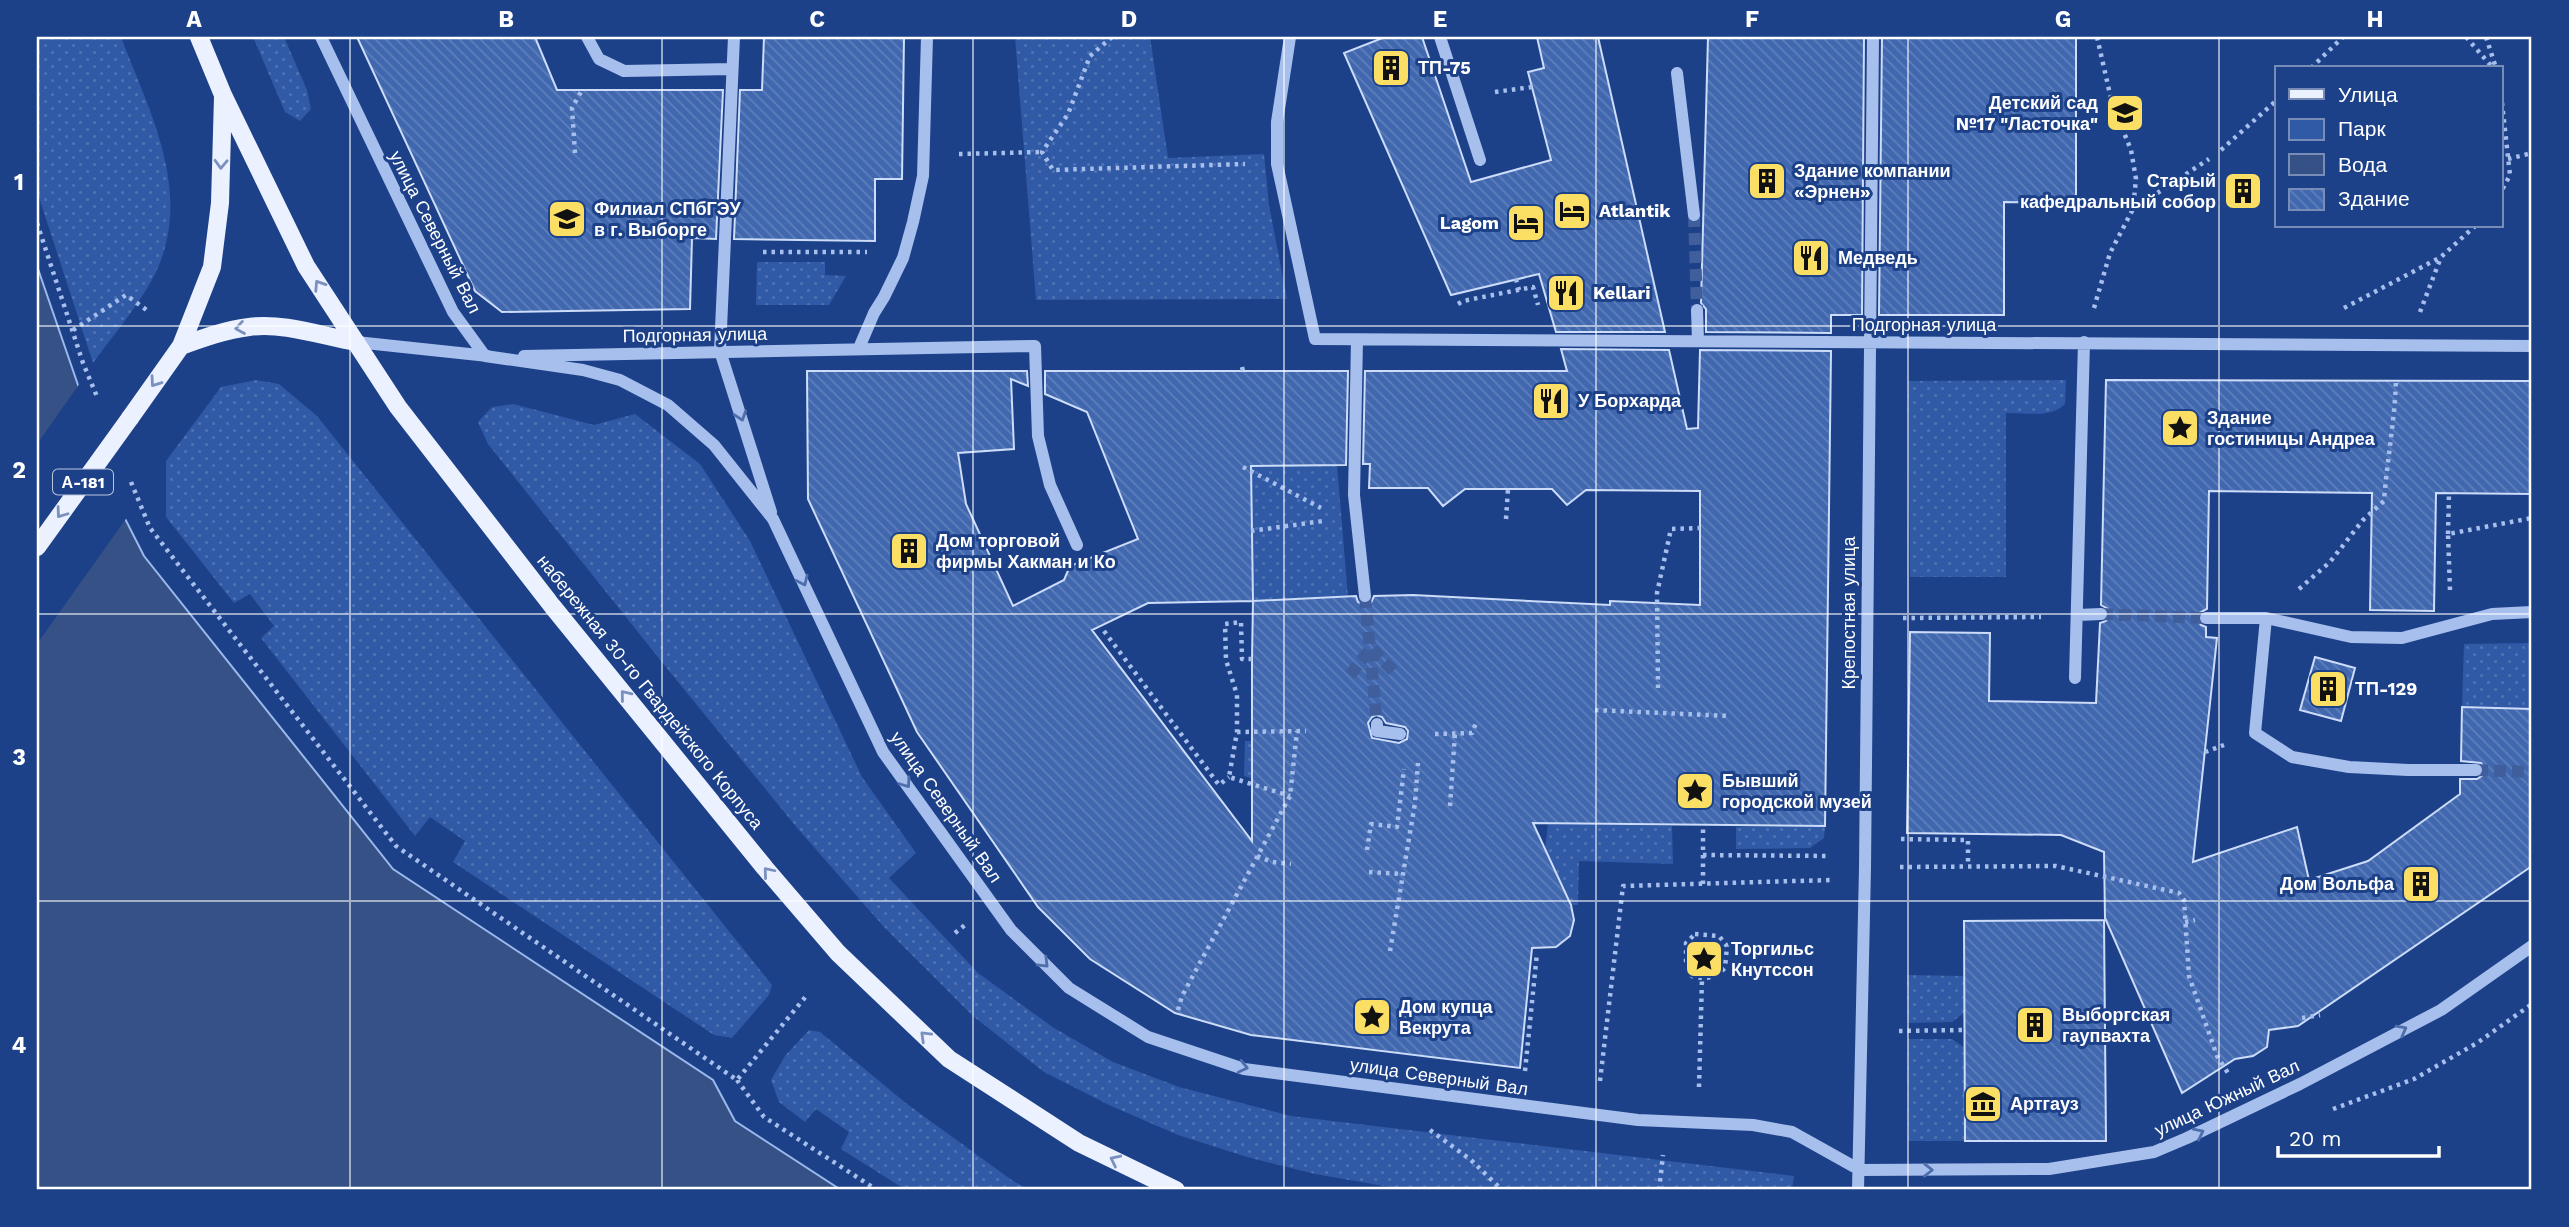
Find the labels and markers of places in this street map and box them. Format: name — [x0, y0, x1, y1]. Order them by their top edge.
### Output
building icon: ТП-75 — [1370, 47, 1412, 89]
place label: ТП-75 — [1418, 57, 1471, 78]
place label: Детский сад №17 "Ласточка" — [1956, 92, 2099, 134]
school or university icon: Детский сад №17 "Ласточка" — [2104, 92, 2146, 134]
building icon: Здание компании «Эрнен» — [1746, 160, 1788, 202]
place label: Здание компании «Эрнен» — [1794, 160, 1951, 202]
place label: Старый кафедральный собор — [2020, 170, 2216, 212]
building icon: Старый кафедральный собор — [2222, 170, 2264, 212]
hotel icon: Atlantik — [1551, 190, 1593, 232]
school or university icon: Филиал СПбГЭУ в г. Выборге — [546, 198, 588, 240]
place label: Филиал СПбГЭУ в г. Выборге — [594, 198, 742, 240]
place label: Atlantik — [1599, 200, 1671, 221]
hotel icon: Lagom — [1505, 202, 1547, 244]
place label: Lagom — [1440, 212, 1499, 233]
restaurant icon: Медведь — [1790, 237, 1832, 279]
place label: Медведь — [1838, 247, 1918, 268]
restaurant icon: Kellari — [1545, 272, 1587, 314]
place label: Kellari — [1593, 282, 1650, 303]
restaurant icon: У Борхарда — [1530, 380, 1572, 422]
place label: У Борхарда — [1578, 390, 1682, 411]
place icon: Здание гостиницы Андреа — [2159, 407, 2201, 449]
place label: Здание гостиницы Андреа — [2207, 407, 2376, 449]
building icon: Дом торговой фирмы Хакман и Ко — [888, 530, 930, 572]
place label: Дом торговой фирмы Хакман и Ко — [936, 530, 1116, 572]
building icon: ТП-129 — [2307, 668, 2349, 710]
place label: ТП-129 — [2355, 678, 2417, 699]
place icon: Бывший городской музей — [1674, 770, 1716, 812]
place label: Бывший городской музей — [1722, 770, 1872, 812]
building icon: Дом Вольфа — [2400, 863, 2442, 905]
place label: Дом Вольфа — [2280, 873, 2395, 894]
place icon: Торгильс Кнутссон — [1683, 938, 1725, 980]
place label: Торгильс Кнутссон — [1731, 938, 1814, 980]
place icon: Дом купца Векрута — [1351, 996, 1393, 1038]
place label: Дом купца Векрута — [1399, 996, 1493, 1038]
building icon: Выборгская гаупвахта — [2014, 1004, 2056, 1046]
place label: Выборгская гаупвахта — [2062, 1004, 2170, 1046]
museum icon: Артгауз — [1962, 1083, 2004, 1125]
place label: Артгауз — [2010, 1093, 2079, 1114]

